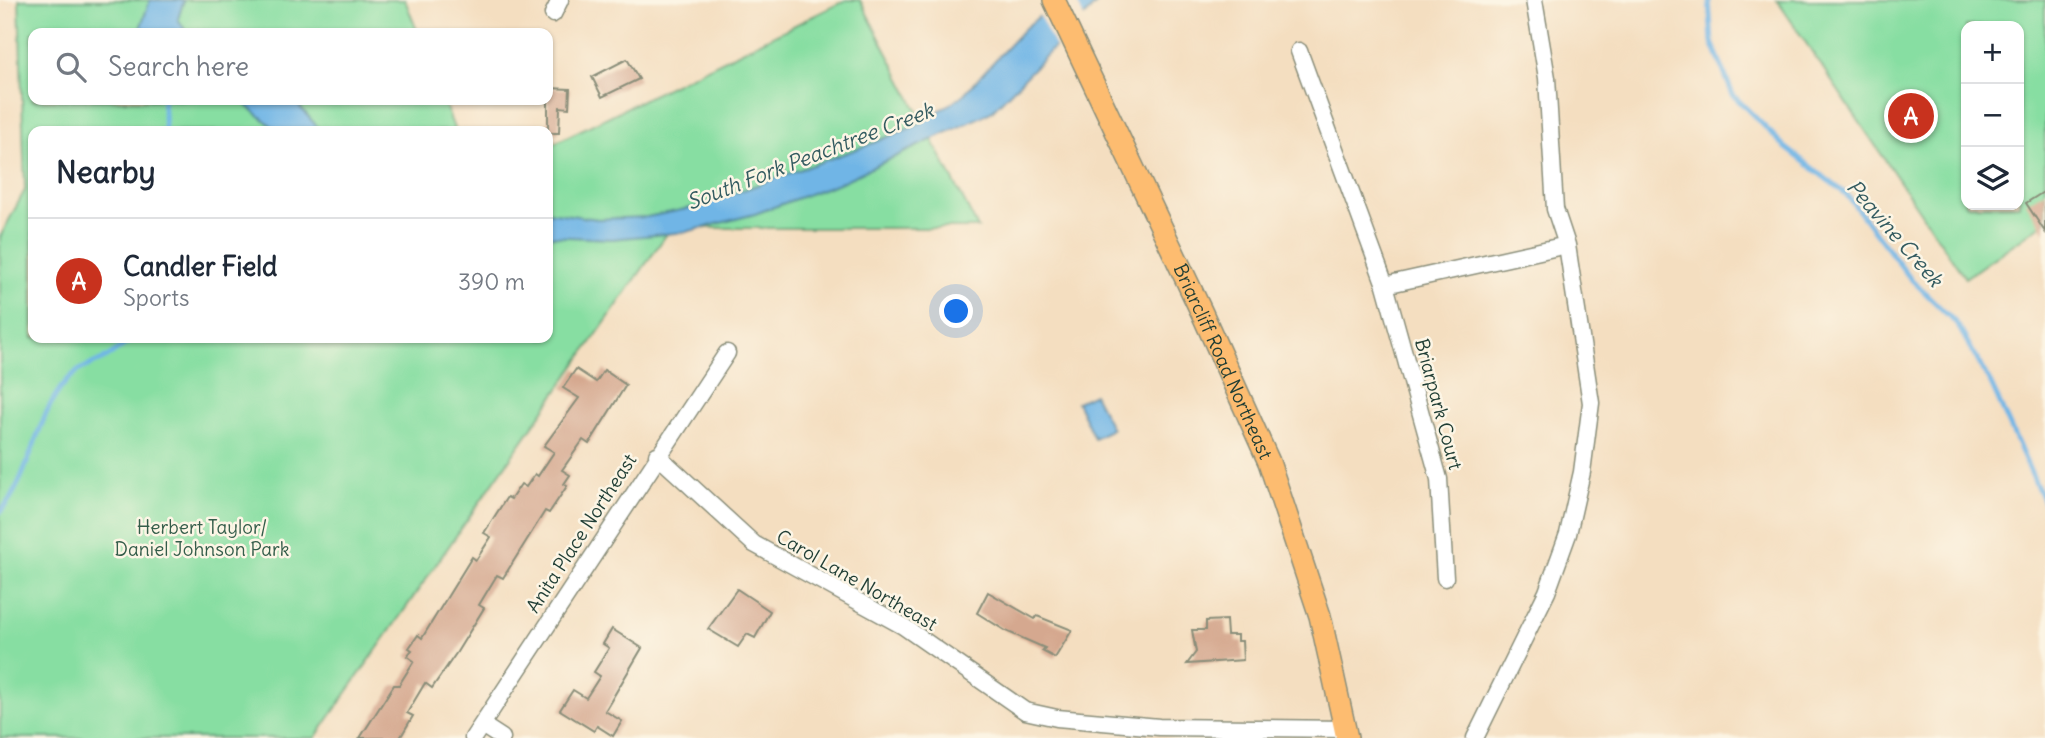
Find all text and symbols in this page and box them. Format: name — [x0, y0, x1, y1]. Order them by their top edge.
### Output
map controls — [1961, 21, 2024, 210]
button: + — [1961, 21, 2024, 84]
search box — [28, 28, 553, 105]
icon: search — [52, 48, 90, 86]
text: Search here — [108, 50, 249, 83]
button: − — [1961, 84, 2024, 147]
pin: A — [1888, 90, 1934, 142]
water label: South Fork Peachtree Creek — [683, 96, 938, 216]
button: layers — [1961, 147, 2024, 210]
text: Nearby — [56, 153, 156, 191]
water label: Peavine Creek — [1841, 174, 1950, 293]
text: Candler Field — [123, 250, 277, 283]
street label: Briarcliff Road Northeast — [1168, 260, 1278, 463]
text: A — [72, 267, 86, 296]
text: 390 m — [458, 267, 525, 296]
text: Sports — [123, 283, 189, 312]
your location — [939, 294, 973, 328]
street label: Briarpark Court — [1410, 336, 1468, 472]
street label: Anita Place Northeast — [521, 449, 641, 617]
park label: Herbert Taylor/ Daniel Johnson Park — [115, 515, 290, 561]
street label: Carol Lane Northeast — [772, 524, 942, 636]

